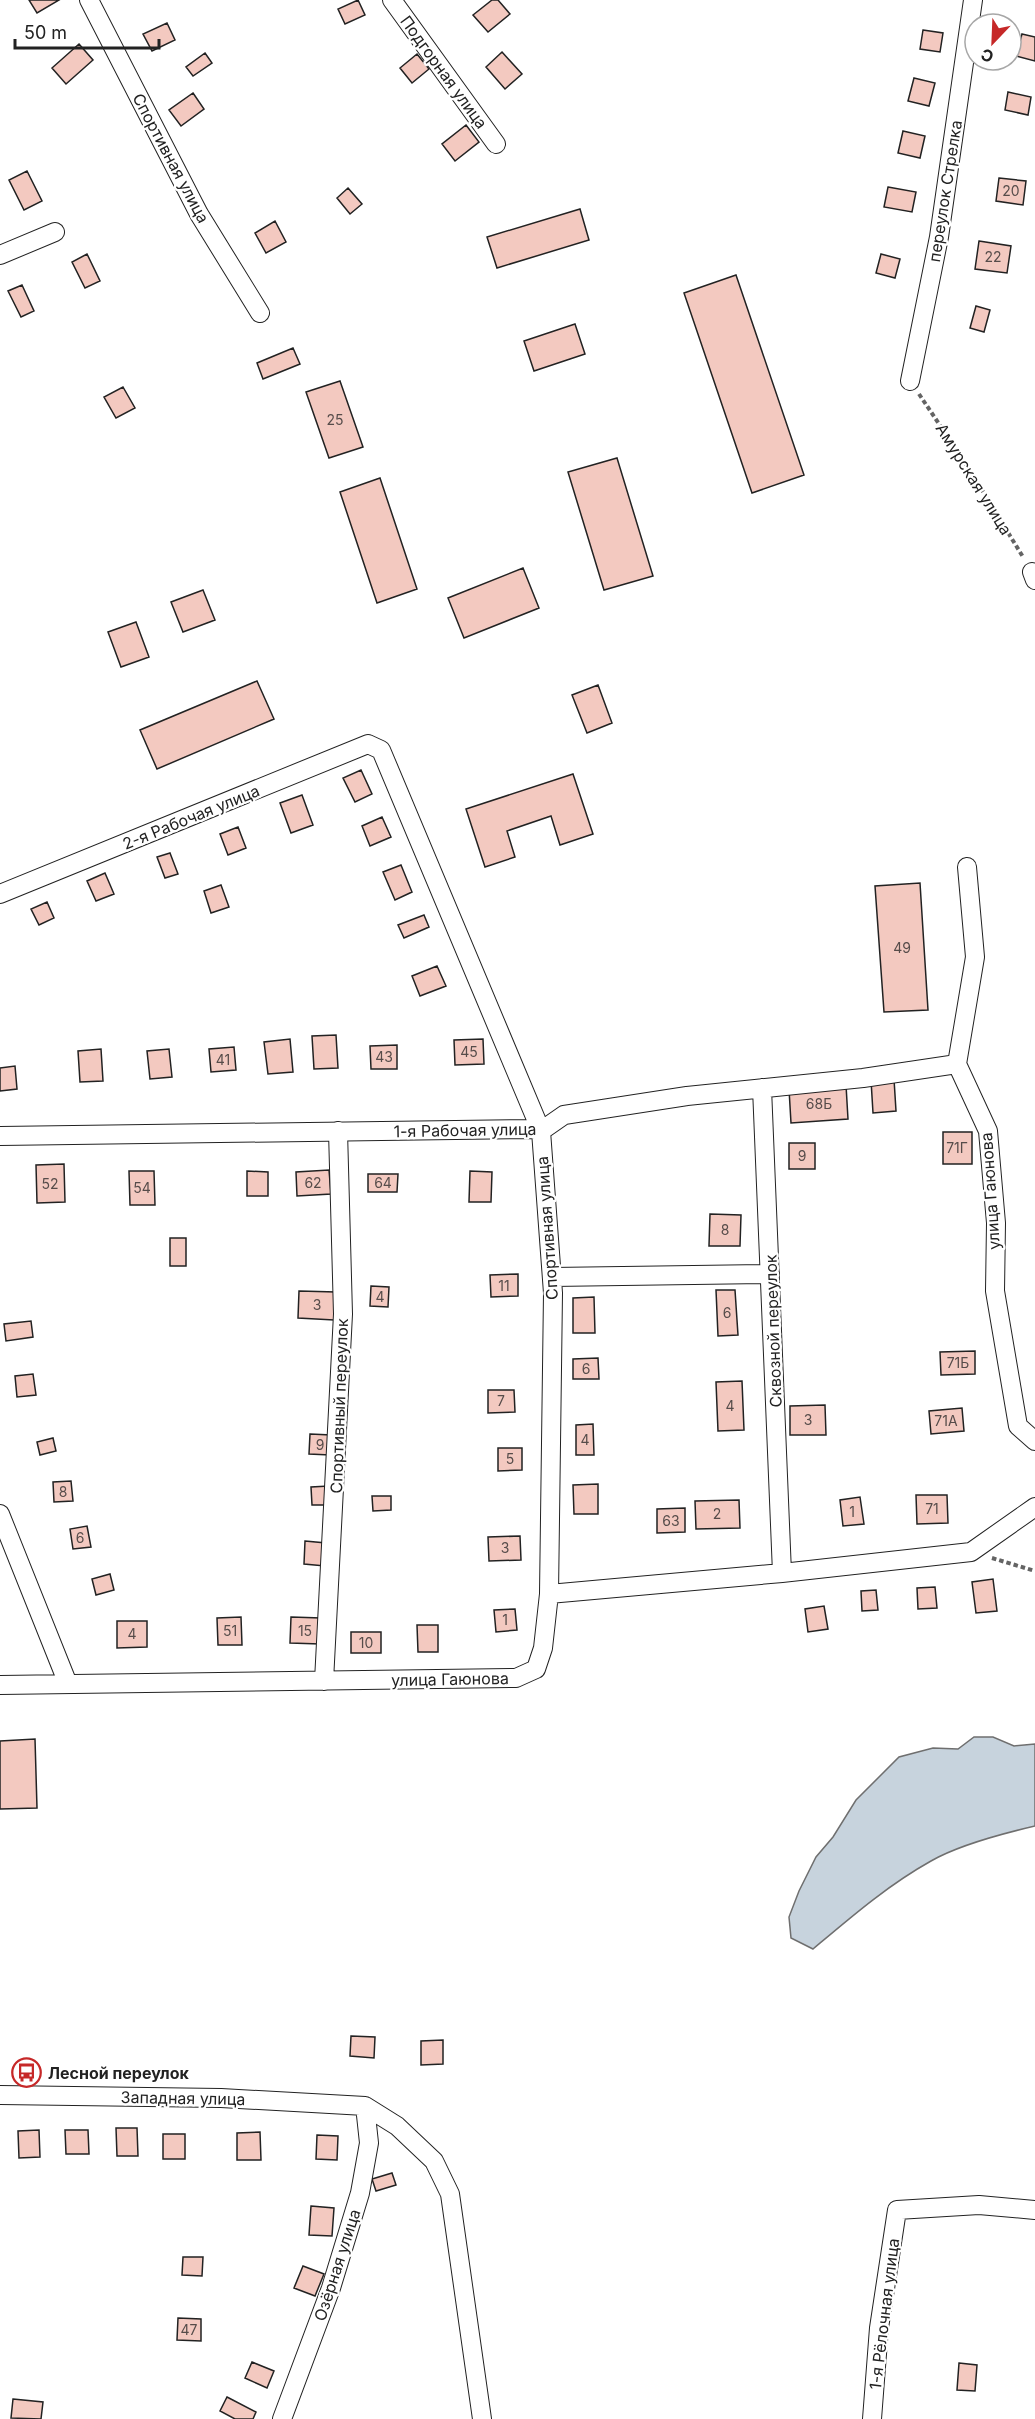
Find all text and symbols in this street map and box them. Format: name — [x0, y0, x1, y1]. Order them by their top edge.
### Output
scale bar — [15, 12, 159, 50]
street label: Подгорная улица — [396, 12, 492, 132]
north arrow — [963, 12, 1023, 72]
text: 50 m — [24, 22, 67, 43]
text: С — [978, 44, 996, 67]
street label: Спортивная улица — [128, 90, 214, 226]
street label: переулок Стрелка — [924, 119, 966, 263]
house number: 20 — [1002, 182, 1020, 199]
house number: 22 — [984, 248, 1002, 265]
house number: 25 — [326, 411, 344, 428]
street label: Амурская улица — [932, 420, 1016, 538]
street label: 2-я Рабочая улица — [120, 780, 262, 854]
house number: 49 — [893, 939, 911, 956]
house number: 45 — [460, 1043, 478, 1060]
house number: 43 — [375, 1048, 393, 1065]
house number: 41 — [216, 1051, 230, 1068]
house number: 68Б — [806, 1095, 832, 1112]
street label: 1-я Рабочая улица — [393, 1119, 537, 1141]
street label: улица Гаюнова — [976, 1132, 1004, 1250]
house number: 71Г — [946, 1139, 968, 1156]
house number: 9 — [798, 1147, 806, 1164]
street label: Спортивная улица — [532, 1155, 562, 1301]
house number: 62 — [304, 1174, 322, 1191]
house number: 64 — [374, 1174, 392, 1191]
house number: 52 — [41, 1175, 59, 1192]
house number: 54 — [133, 1179, 151, 1196]
house number: 8 — [721, 1221, 729, 1238]
street label: Сквозной переулок — [760, 1254, 786, 1408]
house number: 11 — [498, 1277, 510, 1294]
house number: 4 — [375, 1288, 385, 1305]
house number: 3 — [313, 1296, 321, 1313]
house number: 6 — [723, 1304, 731, 1321]
street label: Спортивный переулок — [326, 1318, 352, 1494]
house number: 71Б — [947, 1354, 969, 1371]
house number: 6 — [582, 1360, 590, 1377]
house number: 7 — [497, 1392, 505, 1409]
house number: 4 — [725, 1397, 735, 1414]
house number: 3 — [804, 1411, 812, 1428]
house number: 71А — [934, 1412, 958, 1429]
house number: 4 — [580, 1431, 590, 1448]
house number: 9 — [316, 1436, 324, 1453]
house number: 5 — [506, 1450, 514, 1467]
house number: 8 — [59, 1483, 67, 1500]
house number: 71 — [925, 1500, 939, 1517]
house number: 1 — [849, 1503, 855, 1520]
house number: 2 — [713, 1505, 721, 1522]
house number: 63 — [662, 1512, 680, 1529]
house number: 6 — [76, 1529, 84, 1546]
house number: 3 — [501, 1539, 509, 1556]
house number: 1 — [502, 1611, 508, 1628]
house number: 51 — [223, 1622, 237, 1639]
house number: 15 — [298, 1622, 312, 1639]
house number: 4 — [127, 1625, 137, 1642]
house number: 10 — [359, 1634, 373, 1651]
street label: улица Гаюнова — [391, 1668, 509, 1690]
bus stop icon: Лесной переулок — [11, 2057, 43, 2089]
place label: Лесной переулок — [48, 2063, 190, 2083]
street label: Западная улица — [121, 2087, 245, 2109]
street label: Озёрная улица — [309, 2206, 365, 2324]
street label: 1-я Рёлочная улица — [865, 2237, 903, 2391]
house number: 47 — [181, 2321, 198, 2338]

